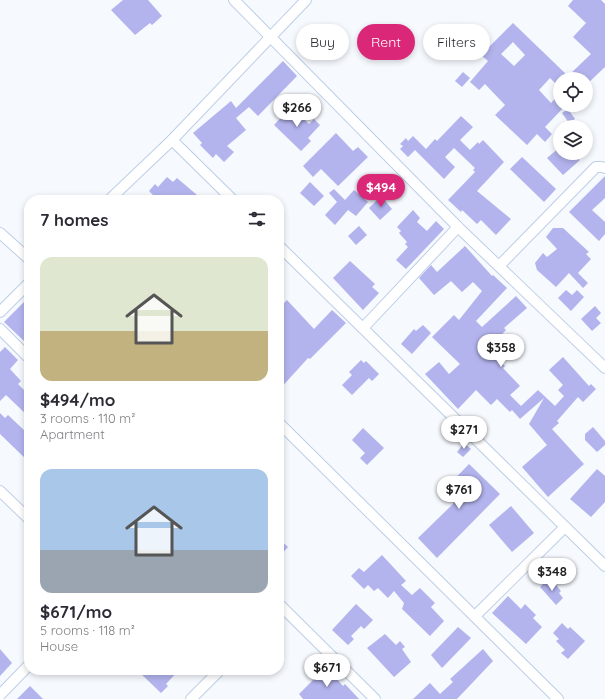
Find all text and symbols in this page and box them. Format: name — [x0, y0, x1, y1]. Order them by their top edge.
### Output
chip: Buy — [296, 24, 349, 60]
chip: Rent — [357, 24, 415, 60]
chip: Filters — [423, 24, 490, 60]
map controls — [553, 72, 593, 160]
button: locate — [553, 72, 593, 112]
pin: $266 — [273, 94, 321, 128]
text: $266 — [282, 99, 312, 115]
button: layers — [553, 120, 593, 160]
pin: $494 — [357, 174, 405, 208]
text: $494 — [366, 179, 396, 195]
icon: filters — [246, 208, 268, 230]
text: 7 homes — [40, 209, 109, 230]
icon: home — [118, 283, 190, 355]
pin: $358 — [477, 334, 525, 368]
text: $358 — [486, 339, 516, 355]
text: $494/mo — [40, 389, 115, 410]
text: 3 rooms · 110 m² — [40, 410, 135, 426]
pin: $271 — [440, 416, 488, 450]
text: $271 — [450, 421, 478, 437]
text: Apartment — [40, 426, 105, 442]
pin: $761 — [435, 476, 483, 510]
text: $761 — [446, 481, 472, 497]
icon: home — [118, 495, 190, 567]
pin: $348 — [528, 558, 576, 592]
text: $348 — [537, 563, 567, 579]
text: $671/mo — [40, 601, 112, 622]
text: 5 rooms · 118 m² — [40, 622, 135, 638]
text: House — [40, 638, 78, 654]
pin: $671 — [303, 654, 351, 688]
text: $671 — [313, 659, 341, 675]

